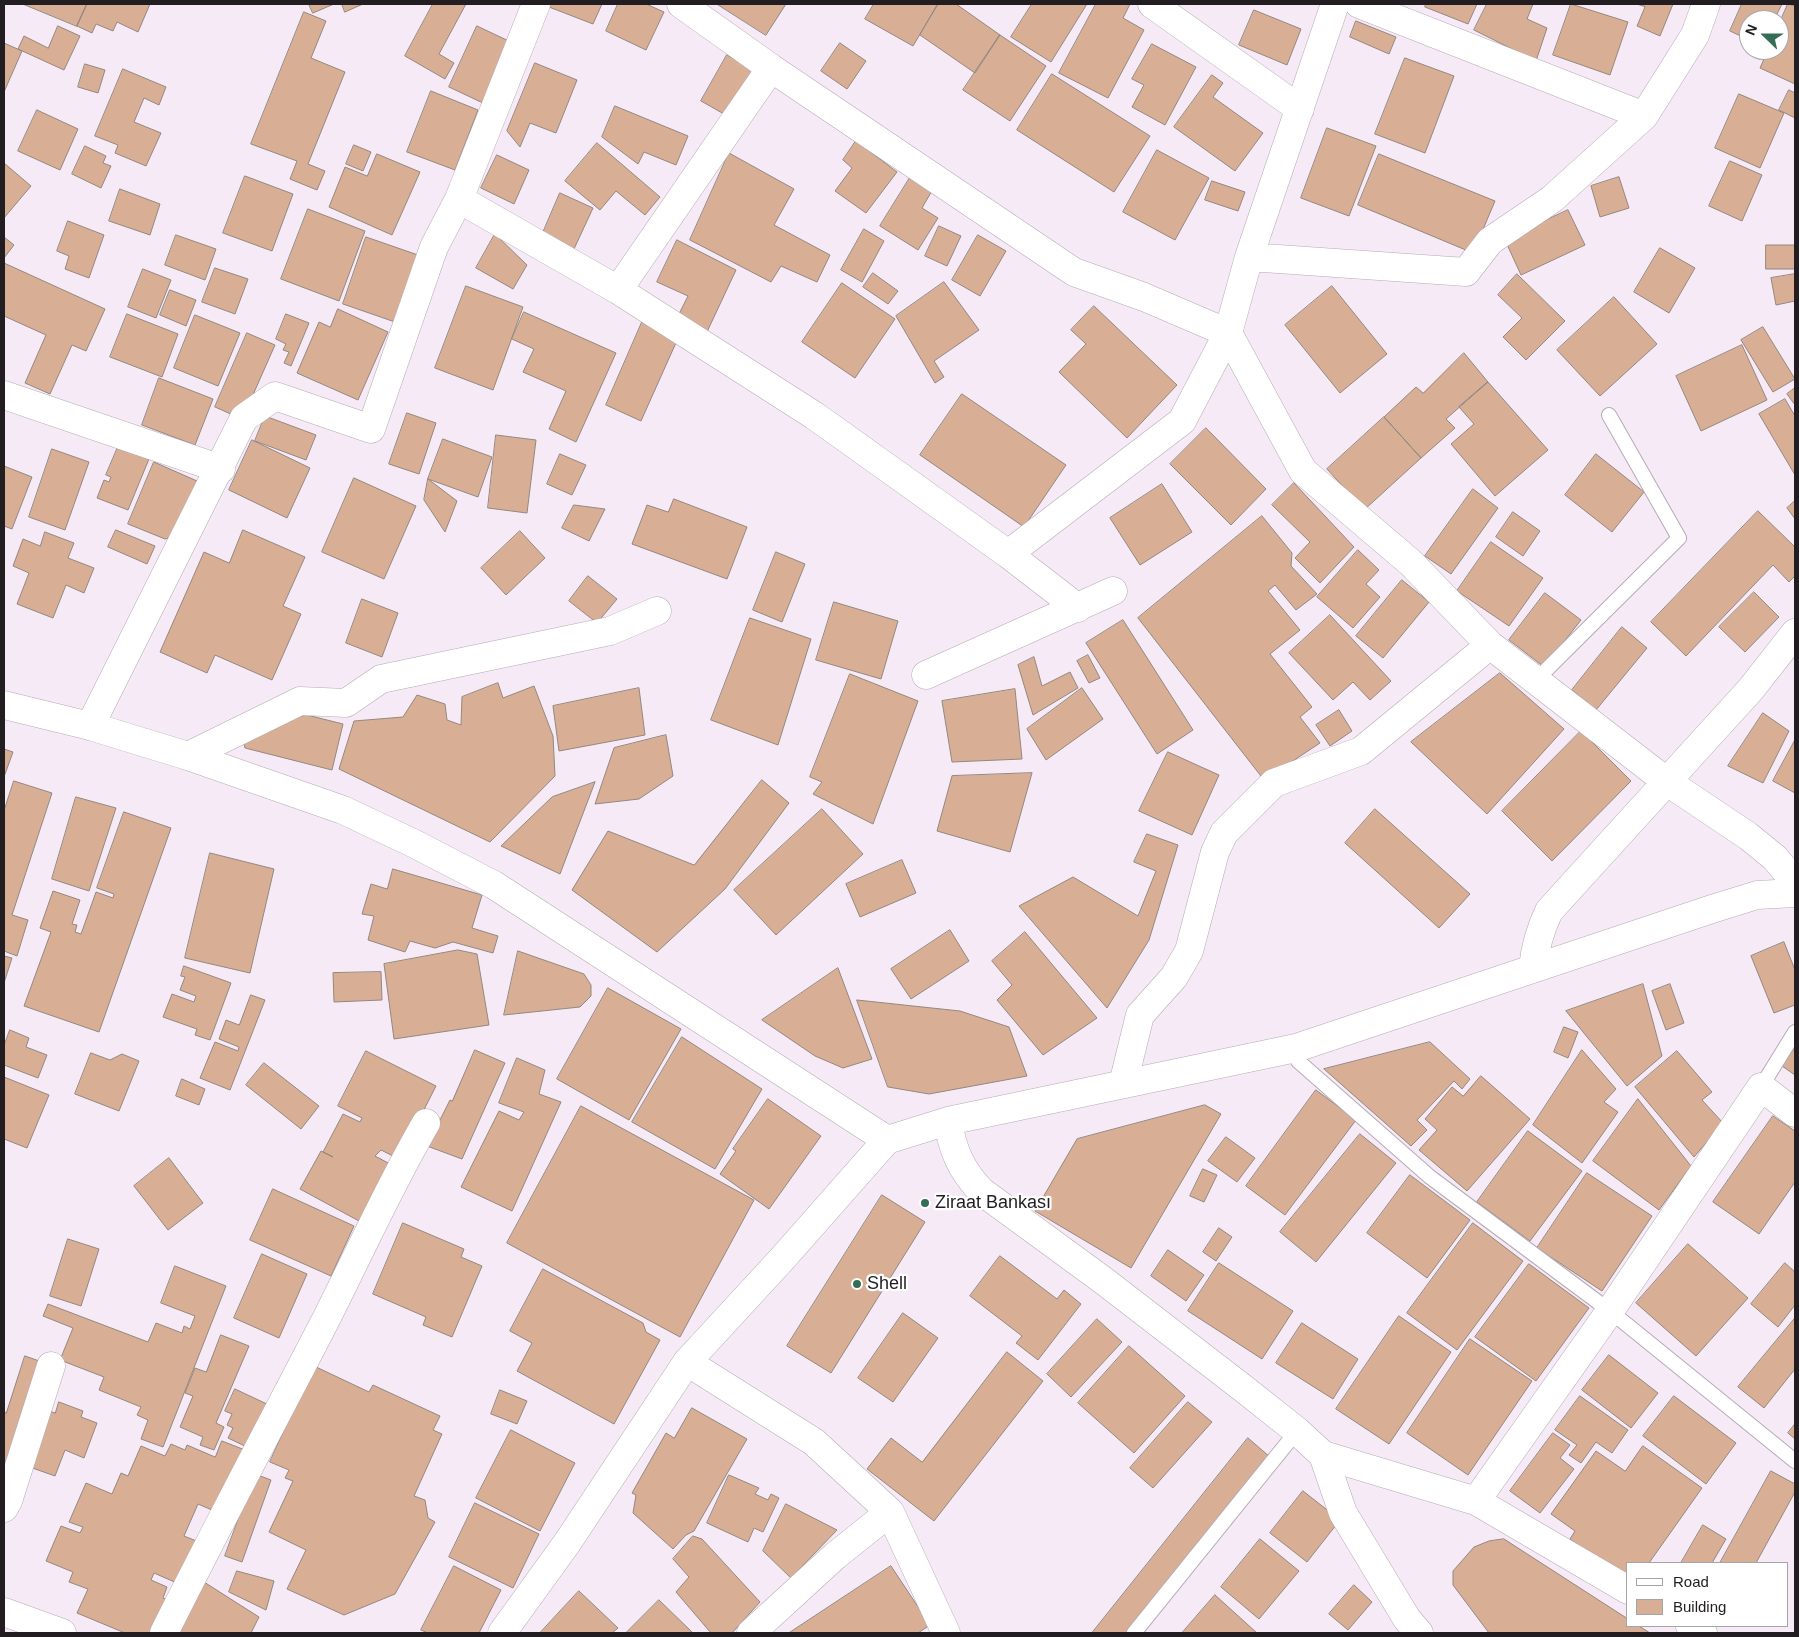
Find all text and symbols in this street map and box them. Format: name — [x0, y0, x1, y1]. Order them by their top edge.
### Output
north arrow — [1739, 10, 1789, 60]
text: N — [1742, 22, 1760, 37]
place label: Ziraat Bankası — [935, 1192, 1051, 1214]
marker: Ziraat Bankası — [919, 1197, 931, 1209]
place label: Shell — [867, 1273, 907, 1295]
marker: Shell — [851, 1278, 863, 1290]
legend — [1626, 1562, 1789, 1627]
text: Road — [1673, 1573, 1709, 1590]
text: Building — [1673, 1598, 1726, 1615]

